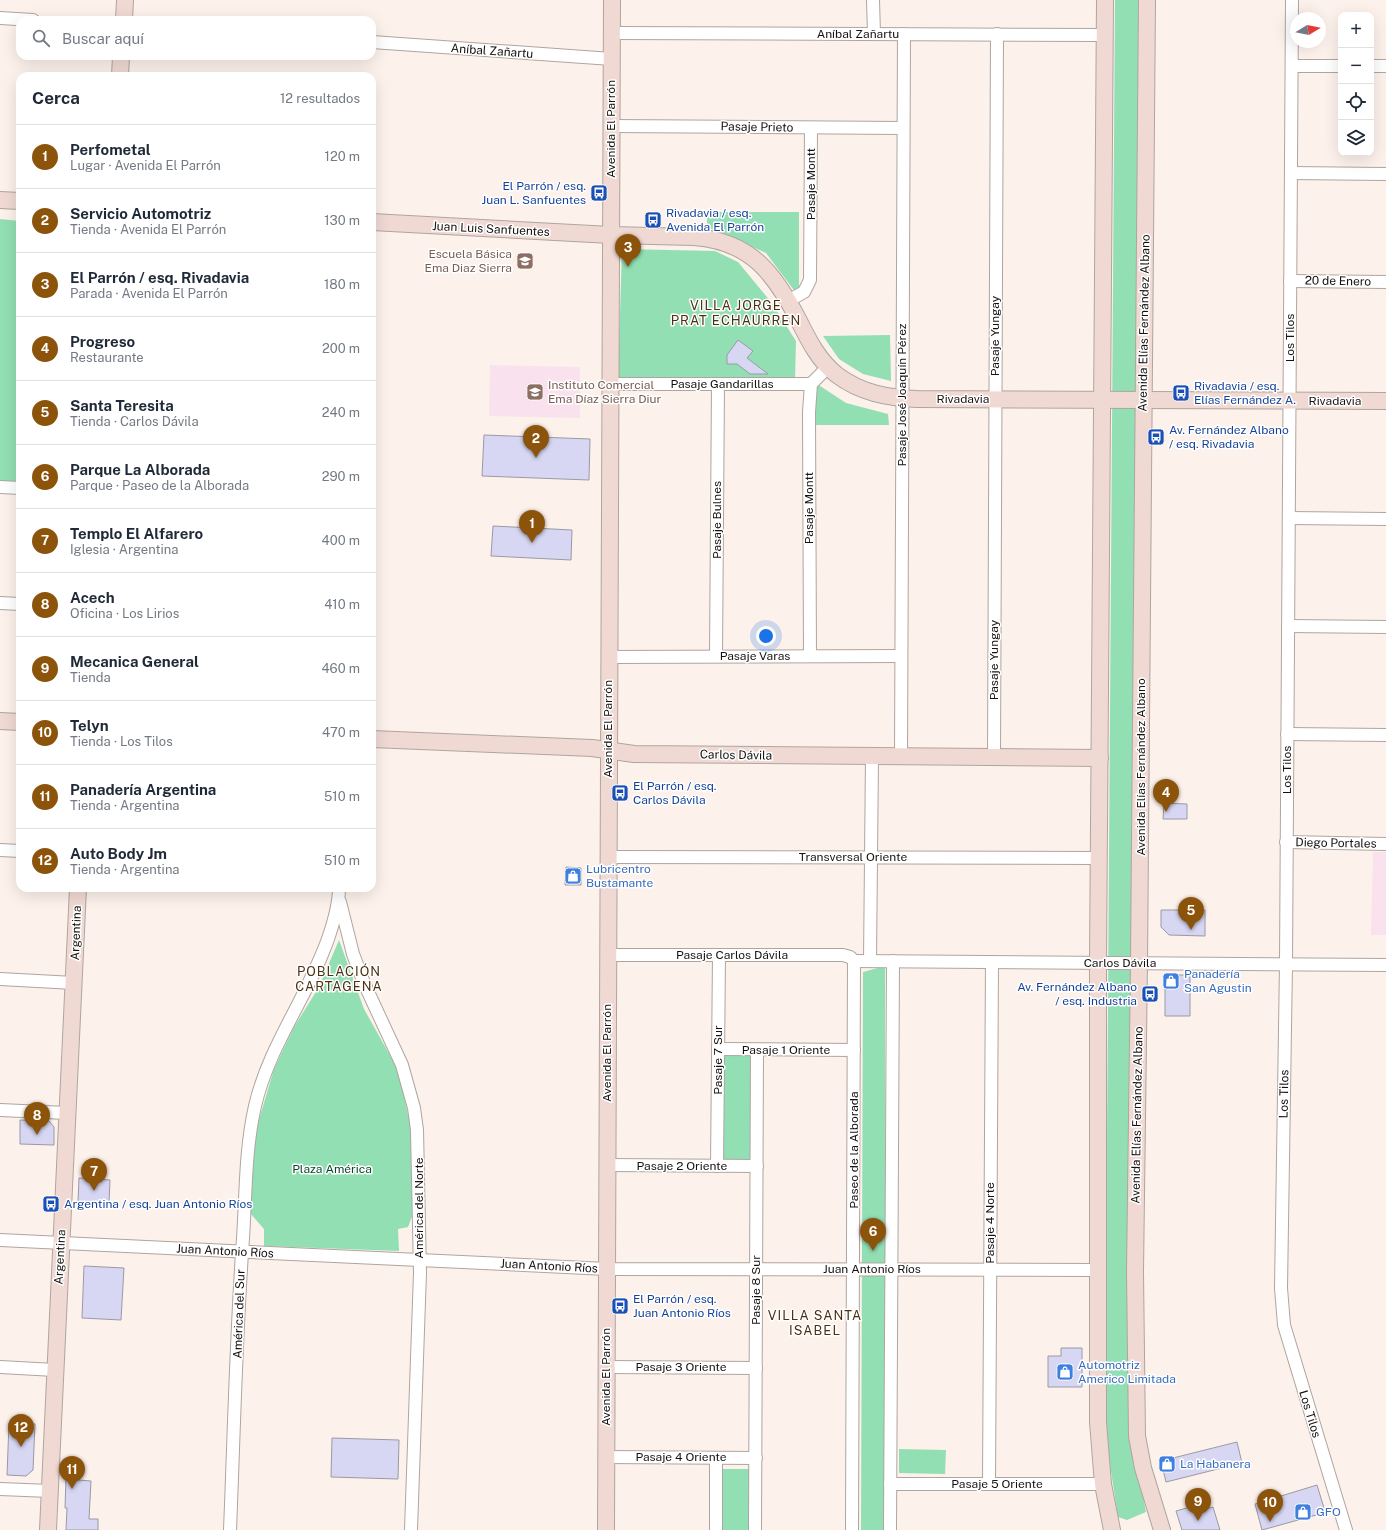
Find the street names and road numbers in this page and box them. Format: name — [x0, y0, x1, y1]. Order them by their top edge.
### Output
street label: Aníbal Zañartu — [817, 27, 899, 41]
street label: Aníbal Zañartu — [450, 41, 534, 61]
street label: Avenida El Parrón — [604, 80, 618, 178]
street label: Pasaje Prieto — [721, 119, 794, 135]
street label: Pasaje Montt — [804, 147, 818, 220]
street label: Juan Luis Sanfuentes — [432, 219, 550, 239]
street label: Avenida Elías Fernández Albano — [1135, 234, 1153, 412]
street label: 20 de Enero — [1305, 273, 1372, 289]
street label: Pasaje Yungay — [988, 295, 1002, 376]
street label: Los Tilos — [1283, 314, 1297, 362]
street label: Pasaje José Joaquín Pérez — [895, 323, 909, 467]
street label: Pasaje Gandarillas — [670, 377, 774, 391]
street label: Rivadavia — [937, 392, 989, 406]
street label: Rivadavia — [1309, 394, 1361, 408]
street label: Pasaje Montt — [802, 471, 816, 544]
street label: Pasaje Bulnes — [710, 481, 724, 559]
street label: Pasaje Yungay — [987, 619, 1001, 700]
street label: Pasaje Varas — [720, 649, 790, 663]
street label: Avenida Elías Fernández Albano — [1134, 678, 1148, 856]
street label: Avenida El Parrón — [601, 680, 615, 778]
street label: Los Tilos — [1280, 746, 1294, 794]
street label: Carlos Dávila — [700, 747, 772, 763]
street label: Diego Portales — [1295, 835, 1377, 851]
street label: Transversal Oriente — [799, 850, 907, 864]
street label: Argentina — [68, 905, 84, 961]
street label: Pasaje Carlos Dávila — [676, 948, 788, 962]
street label: Carlos Dávila — [1084, 956, 1156, 970]
street label: Avenida El Parrón — [600, 1004, 614, 1102]
street label: Pasaje 7 Sur — [711, 1025, 725, 1095]
street label: Avenida Elías Fernández Albano — [1128, 1026, 1146, 1204]
street label: Pasaje 1 Oriente — [742, 1043, 830, 1057]
street label: Los Tilos — [1277, 1070, 1291, 1118]
street label: Paseo de la Alborada — [847, 1091, 861, 1209]
street label: América del Norte — [412, 1157, 426, 1259]
street label: Pasaje 2 Oriente — [637, 1159, 728, 1173]
street label: Pasaje 4 Norte — [983, 1182, 997, 1264]
street label: Argentina — [52, 1229, 68, 1285]
street label: Juan Antonio Ríos — [176, 1241, 274, 1261]
street label: Pasaje 8 Sur — [749, 1255, 763, 1325]
street label: Juan Antonio Ríos — [500, 1256, 598, 1276]
street label: Juan Antonio Ríos — [823, 1262, 921, 1276]
street label: América del Sur — [230, 1269, 248, 1359]
street label: Avenida El Parrón — [599, 1328, 613, 1426]
street label: Pasaje 3 Oriente — [635, 1360, 727, 1374]
street label: Los Tilos — [1296, 1389, 1324, 1439]
street label: Pasaje 4 Oriente — [635, 1450, 727, 1464]
street label: Pasaje 5 Oriente — [951, 1477, 1043, 1491]

